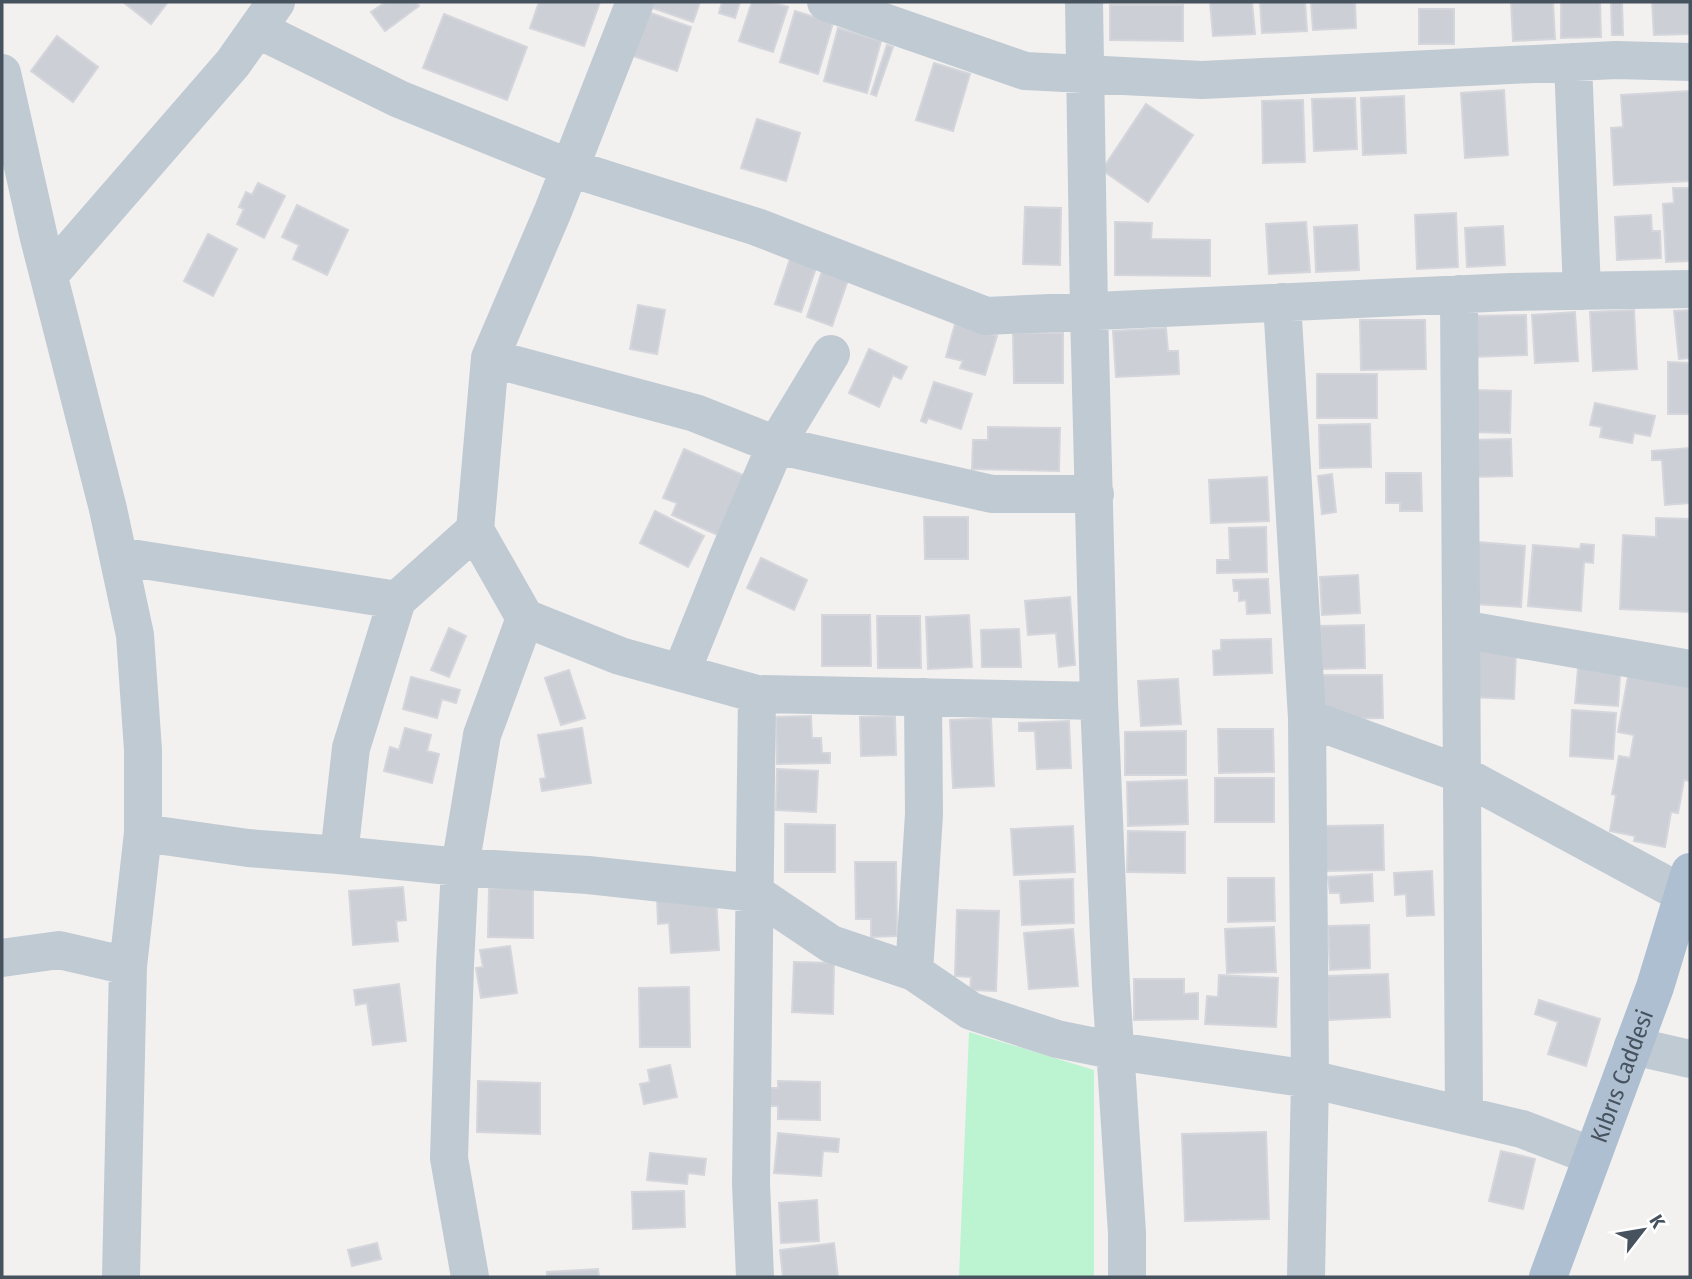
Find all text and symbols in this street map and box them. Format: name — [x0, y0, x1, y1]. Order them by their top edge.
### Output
street label: Kıbrıs Caddesi — [1585, 1006, 1659, 1147]
north arrow — [1608, 1195, 1678, 1265]
text: K — [1644, 1211, 1670, 1233]

